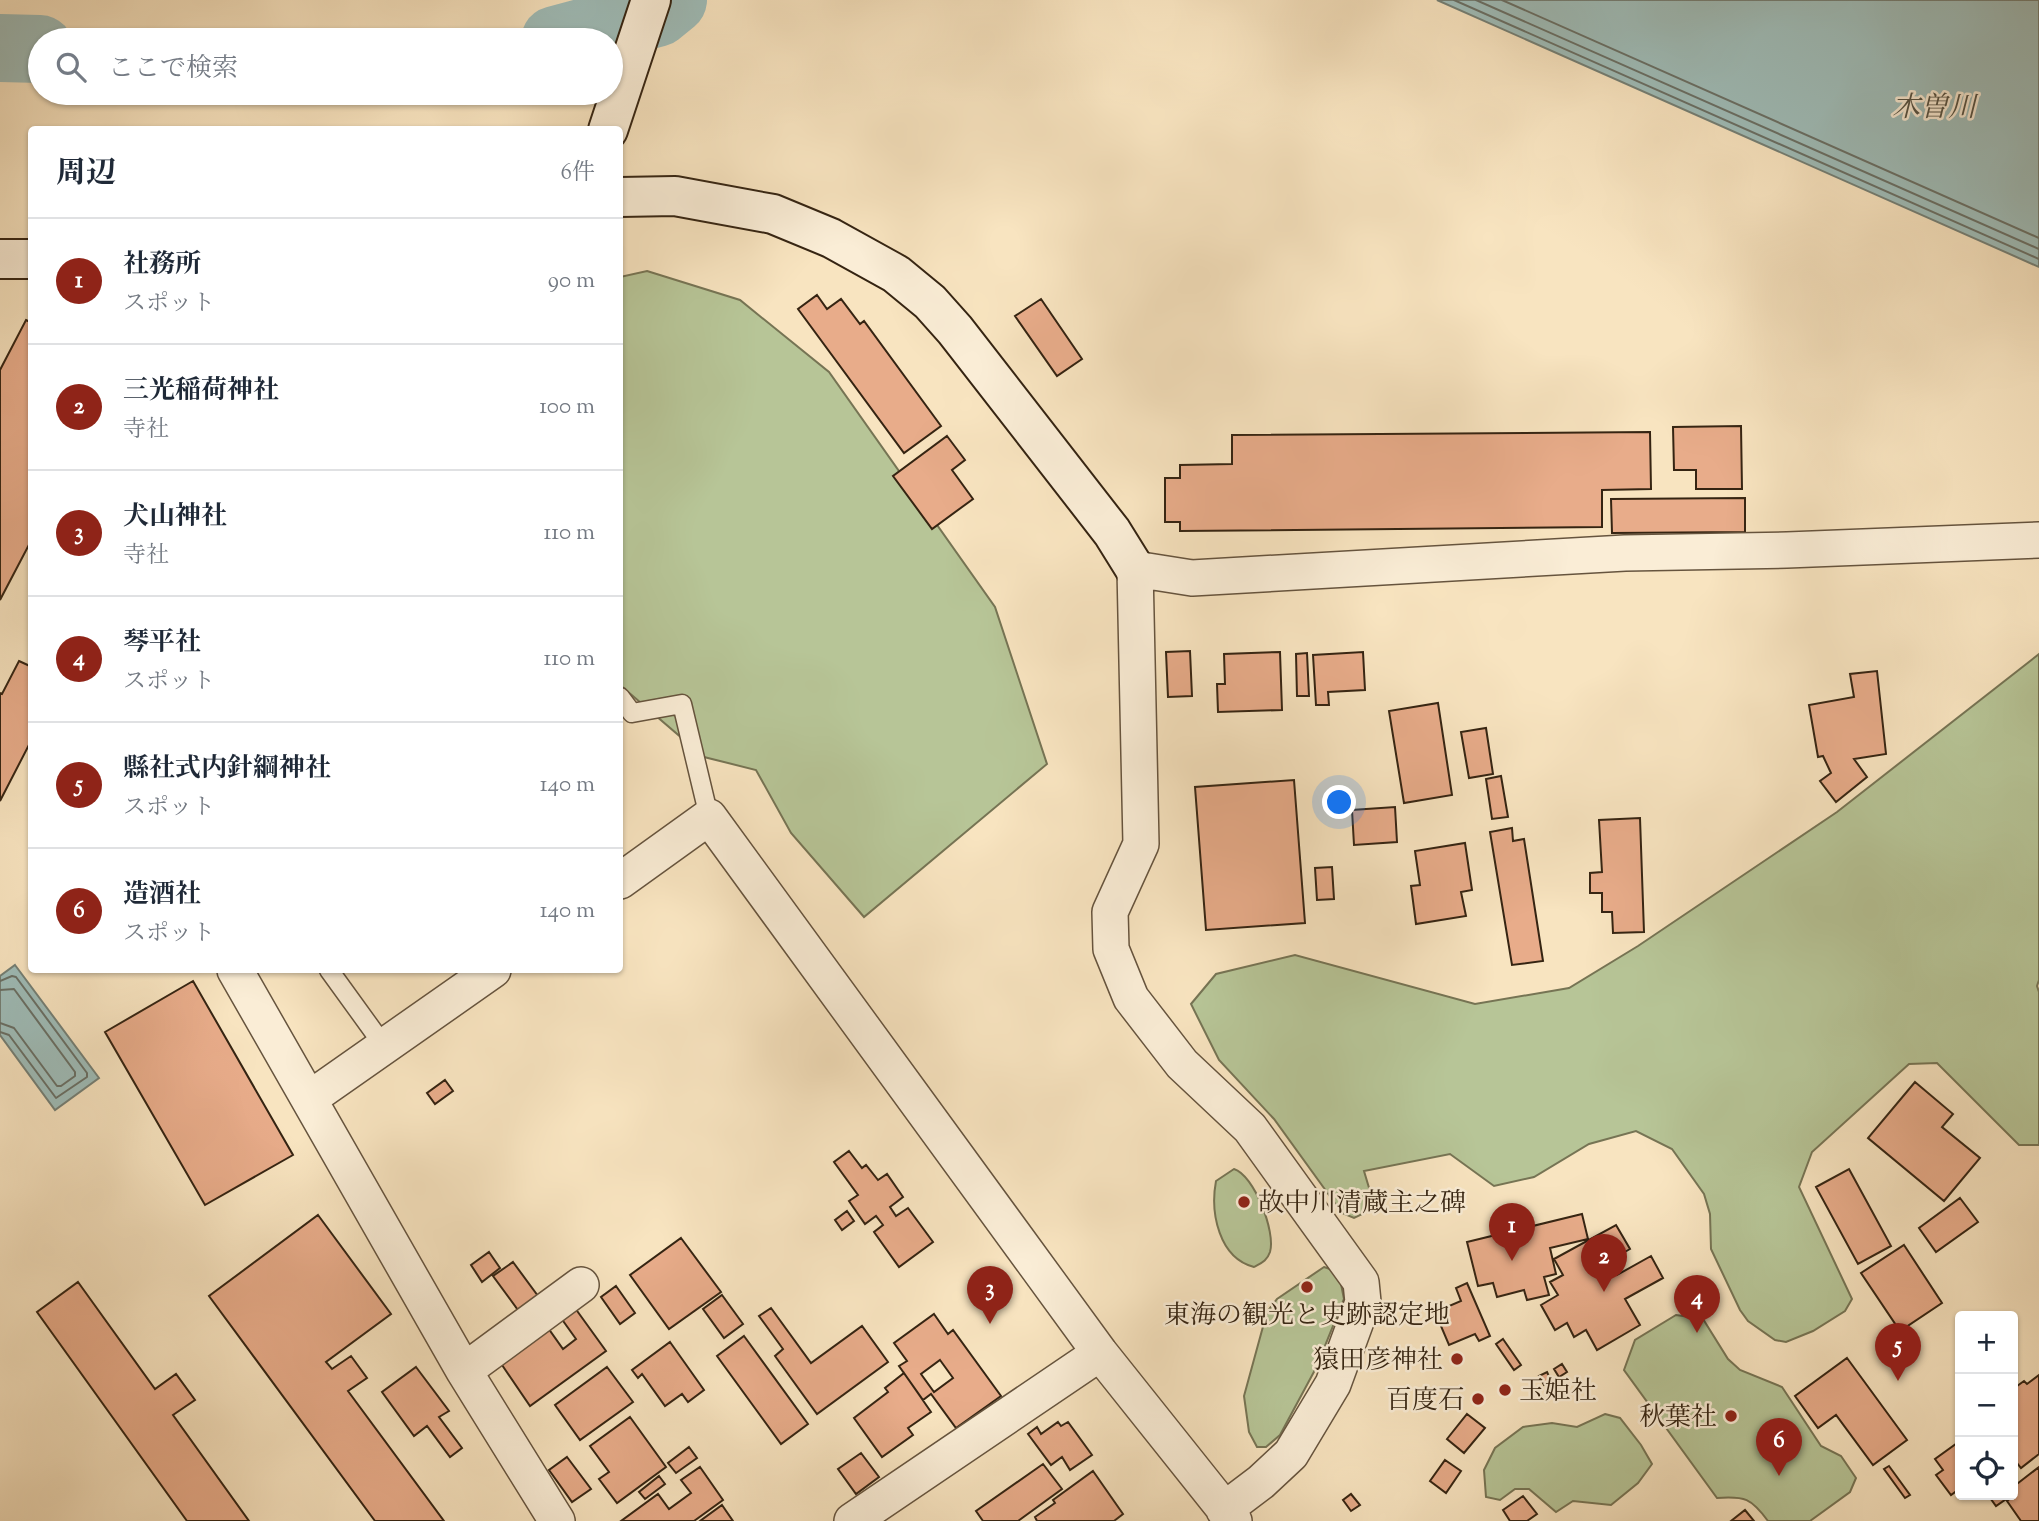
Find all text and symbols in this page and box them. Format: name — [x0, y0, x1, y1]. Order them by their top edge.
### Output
search box — [28, 28, 623, 105]
icon: search — [52, 48, 90, 86]
text: ここで検索 — [108, 51, 238, 88]
water label: 木曽川 — [1892, 89, 1979, 129]
text: 周辺 — [56, 153, 116, 196]
text: 6件 — [561, 157, 595, 190]
text: 社務所 — [123, 247, 201, 284]
text: 1 — [75, 265, 83, 298]
text: 90 m — [548, 265, 595, 298]
text: スポット — [123, 288, 215, 321]
text: 三光稲荷神社 — [123, 373, 279, 410]
text: 2 — [74, 391, 84, 424]
text: 100 m — [539, 391, 595, 424]
text: 寺社 — [123, 414, 169, 447]
text: 犬山神社 — [123, 499, 227, 536]
text: 3 — [74, 517, 84, 550]
text: 110 m — [544, 517, 595, 550]
text: 寺社 — [123, 540, 169, 573]
text: 琴平社 — [123, 625, 201, 662]
text: 4 — [73, 643, 85, 676]
text: 110 m — [544, 643, 595, 676]
text: スポット — [123, 666, 215, 699]
text: 縣社式内針綱神社 — [123, 751, 331, 788]
text: 5 — [75, 769, 83, 802]
text: 140 m — [540, 769, 595, 802]
your location — [1322, 785, 1356, 819]
text: スポット — [123, 792, 215, 825]
text: 造酒社 — [123, 877, 201, 914]
text: 6 — [73, 895, 85, 928]
text: 140 m — [540, 895, 595, 928]
text: スポット — [123, 918, 215, 951]
place label: 故中川清蔵主之碑 — [1258, 1186, 1466, 1223]
marker: 故中川清蔵主之碑 — [1236, 1194, 1252, 1210]
pin: 1 — [1489, 1203, 1535, 1261]
pin: 2 — [1581, 1234, 1627, 1292]
pin: 3 — [967, 1266, 1013, 1324]
pin: 4 — [1674, 1275, 1720, 1333]
marker: 東海の観光と史跡認定地 — [1299, 1279, 1315, 1295]
place label: 東海の観光と史跡認定地 — [1164, 1298, 1450, 1335]
map controls — [1955, 1311, 2018, 1500]
button: + — [1955, 1311, 2018, 1374]
pin: 5 — [1875, 1323, 1921, 1381]
place label: 猿田彦神社 — [1313, 1343, 1443, 1380]
marker: 猿田彦神社 — [1449, 1351, 1465, 1367]
place label: 玉姫社 — [1519, 1374, 1597, 1411]
button: − — [1955, 1374, 2018, 1437]
marker: 玉姫社 — [1497, 1382, 1513, 1398]
place label: 百度石 — [1386, 1383, 1464, 1420]
marker: 百度石 — [1470, 1391, 1486, 1407]
place label: 秋葉社 — [1639, 1400, 1717, 1437]
marker: 秋葉社 — [1723, 1408, 1739, 1424]
pin: 6 — [1756, 1418, 1802, 1476]
button: locate — [1955, 1437, 2018, 1500]

